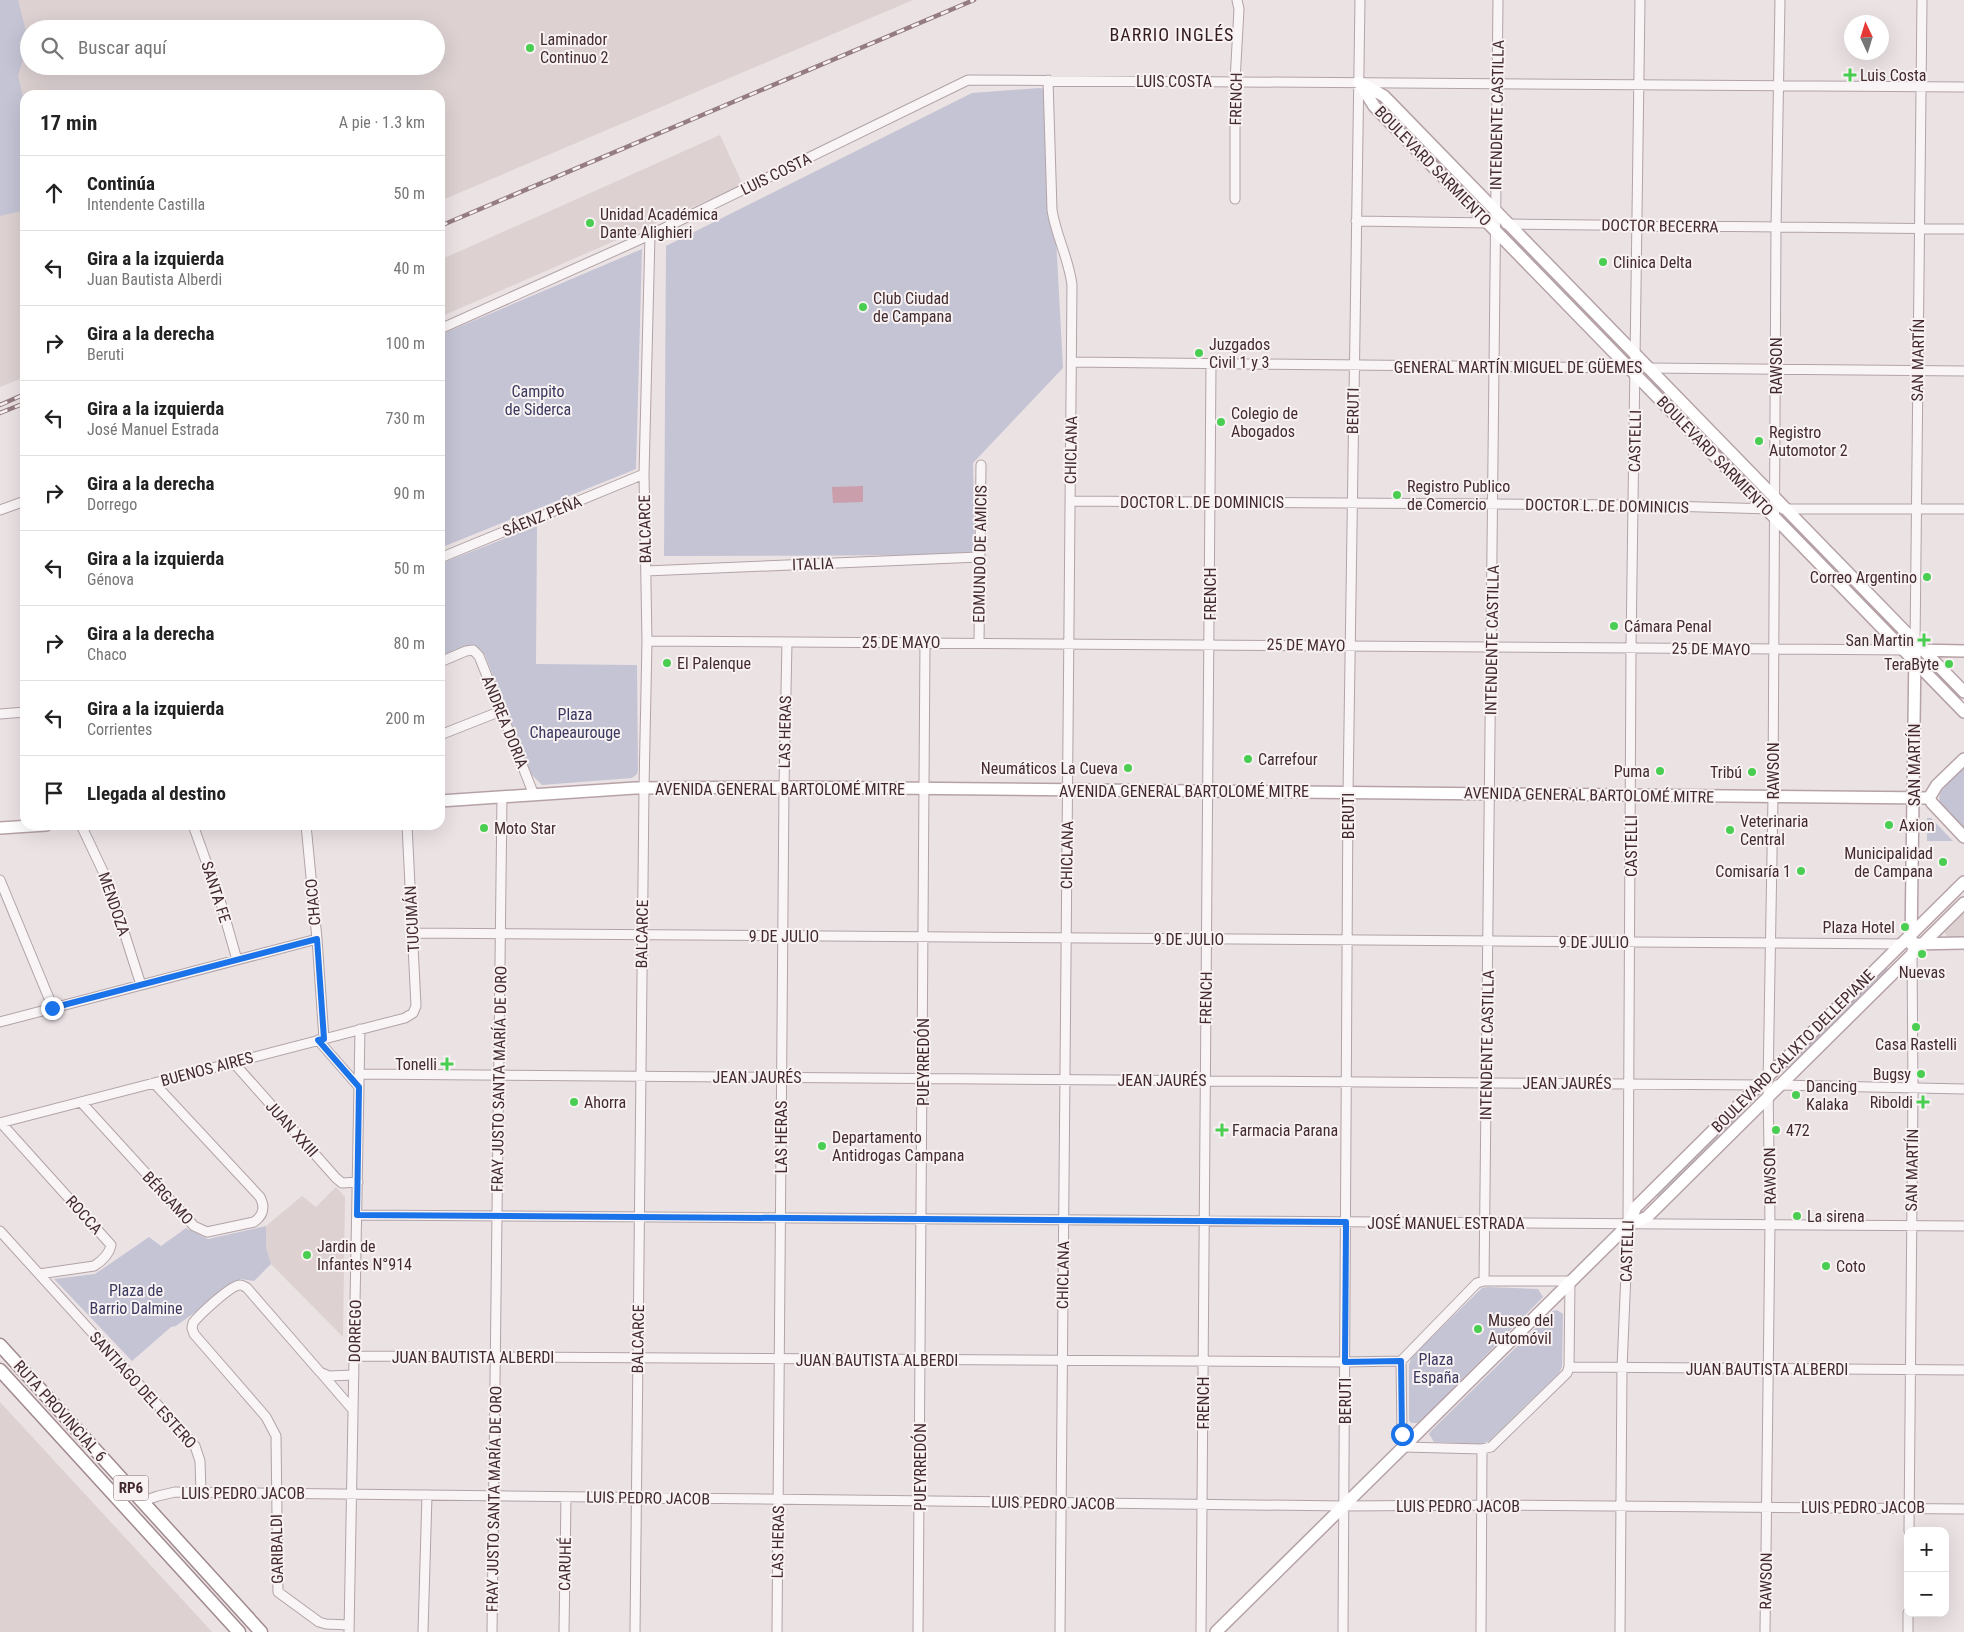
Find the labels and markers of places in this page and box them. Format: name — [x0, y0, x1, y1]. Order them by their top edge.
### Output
place label: Laminador Continuo 2 — [540, 30, 608, 67]
marker: Laminador Continuo 2 — [524, 42, 536, 54]
place label: Luis Costa — [1860, 66, 1926, 85]
marker: Luis Costa — [1844, 69, 1856, 81]
place label: Unidad Académica Dante Alighieri — [600, 205, 718, 242]
marker: Unidad Académica Dante Alighieri — [584, 217, 596, 229]
place label: Clinica Delta — [1613, 253, 1692, 272]
marker: Clinica Delta — [1597, 256, 1609, 268]
place label: Club Ciudad de Campana — [873, 289, 952, 326]
marker: Club Ciudad de Campana — [857, 301, 869, 313]
place label: Juzgados Civil 1 y 3 — [1209, 335, 1270, 372]
marker: Juzgados Civil 1 y 3 — [1193, 347, 1205, 359]
place label: Colegio de Abogados — [1231, 404, 1298, 441]
marker: Colegio de Abogados — [1215, 416, 1227, 428]
place label: Registro Automotor 2 — [1769, 423, 1848, 460]
marker: Registro Automotor 2 — [1753, 435, 1765, 447]
place label: Registro Publico de Comercio — [1407, 477, 1510, 514]
marker: Registro Publico de Comercio — [1391, 489, 1403, 501]
place label: Correo Argentino — [1810, 568, 1917, 587]
marker: Correo Argentino — [1921, 571, 1933, 583]
place label: Cámara Penal — [1624, 617, 1712, 636]
marker: Cámara Penal — [1608, 620, 1620, 632]
place label: San Martin — [1845, 631, 1914, 650]
marker: San Martin — [1918, 634, 1930, 646]
place label: El Palenque — [677, 654, 751, 673]
place label: TeraByte — [1884, 655, 1939, 674]
marker: El Palenque — [661, 657, 673, 669]
marker: TeraByte — [1943, 658, 1955, 670]
place label: Carrefour — [1258, 750, 1318, 769]
marker: Carrefour — [1242, 753, 1254, 765]
place label: Neumáticos La Cueva — [981, 759, 1118, 778]
marker: Neumáticos La Cueva — [1122, 762, 1134, 774]
place label: Puma — [1614, 762, 1650, 781]
place label: Tribú — [1710, 763, 1742, 782]
marker: Puma — [1654, 765, 1666, 777]
marker: Tribú — [1746, 766, 1758, 778]
place label: Veterinaria Central — [1740, 812, 1809, 849]
place label: Axion — [1899, 816, 1935, 835]
place label: Moto Star — [494, 819, 556, 838]
marker: Axion — [1883, 819, 1895, 831]
marker: Moto Star — [478, 822, 490, 834]
marker: Veterinaria Central — [1724, 824, 1736, 836]
place label: Municipalidad de Campana — [1844, 844, 1933, 881]
marker: Municipalidad de Campana — [1937, 856, 1949, 868]
place label: Comisaría 1 — [1715, 862, 1791, 881]
marker: Comisaría 1 — [1795, 865, 1807, 877]
place label: Plaza Hotel — [1823, 918, 1895, 937]
marker: Plaza Hotel — [1899, 921, 1911, 933]
marker: Nuevas — [1916, 948, 1928, 960]
place label: Nuevas — [1899, 963, 1945, 982]
marker: Casa Rastelli — [1910, 1021, 1922, 1033]
place label: Casa Rastelli — [1875, 1035, 1957, 1054]
place label: Tonelli — [395, 1055, 437, 1074]
marker: Tonelli — [441, 1058, 453, 1070]
place label: Bugsy — [1873, 1065, 1911, 1084]
marker: Bugsy — [1915, 1068, 1927, 1080]
place label: Dancing Kalaka — [1806, 1077, 1857, 1114]
marker: Dancing Kalaka — [1790, 1089, 1802, 1101]
place label: Ahorra — [584, 1093, 626, 1112]
place label: Riboldi — [1870, 1093, 1913, 1112]
marker: Ahorra — [568, 1096, 580, 1108]
marker: Riboldi — [1917, 1096, 1929, 1108]
place label: Farmacia Parana — [1232, 1121, 1338, 1140]
place label: 472 — [1786, 1121, 1810, 1140]
marker: Farmacia Parana — [1216, 1124, 1228, 1136]
marker: 472 — [1770, 1124, 1782, 1136]
place label: Departamento Antidrogas Campana — [832, 1128, 964, 1165]
marker: Departamento Antidrogas Campana — [816, 1140, 828, 1152]
place label: La sirena — [1807, 1207, 1865, 1226]
marker: La sirena — [1791, 1210, 1803, 1222]
place label: Jardin de Infantes N°914 — [317, 1237, 412, 1274]
marker: Jardin de Infantes N°914 — [301, 1249, 313, 1261]
place label: Coto — [1836, 1257, 1866, 1276]
marker: Coto — [1820, 1260, 1832, 1272]
place label: Museo del Automóvil — [1488, 1311, 1553, 1348]
marker: Museo del Automóvil — [1472, 1323, 1484, 1335]

